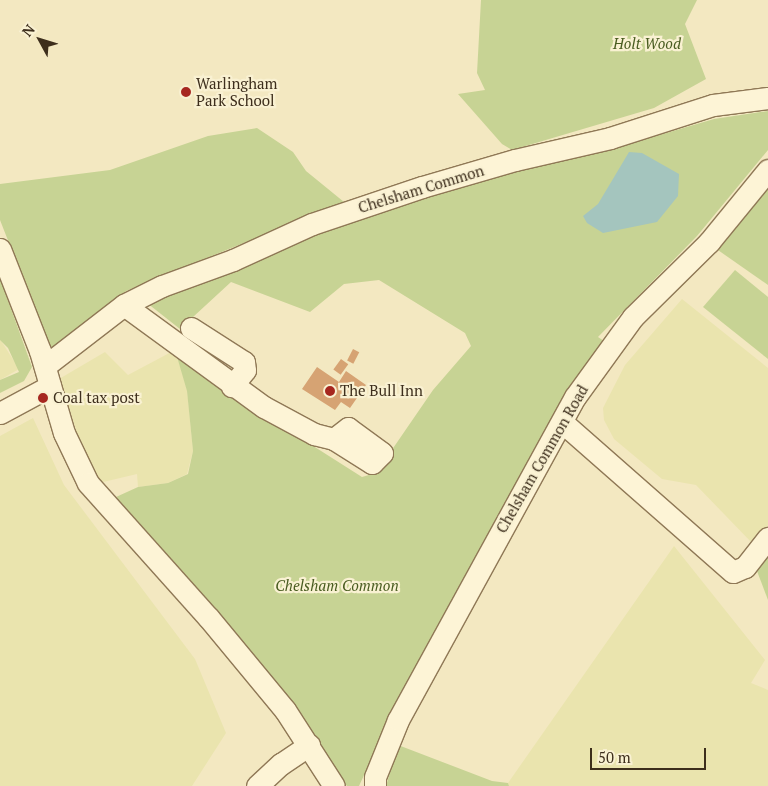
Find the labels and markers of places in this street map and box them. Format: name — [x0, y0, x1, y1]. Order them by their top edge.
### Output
place label: Warlingham Park School — [196, 74, 278, 109]
marker: Warlingham Park School — [180, 86, 192, 98]
place label: The Bull Inn — [340, 382, 423, 400]
marker: The Bull Inn — [324, 385, 336, 397]
place label: Coal tax post — [53, 389, 140, 407]
marker: Coal tax post — [37, 392, 49, 404]

